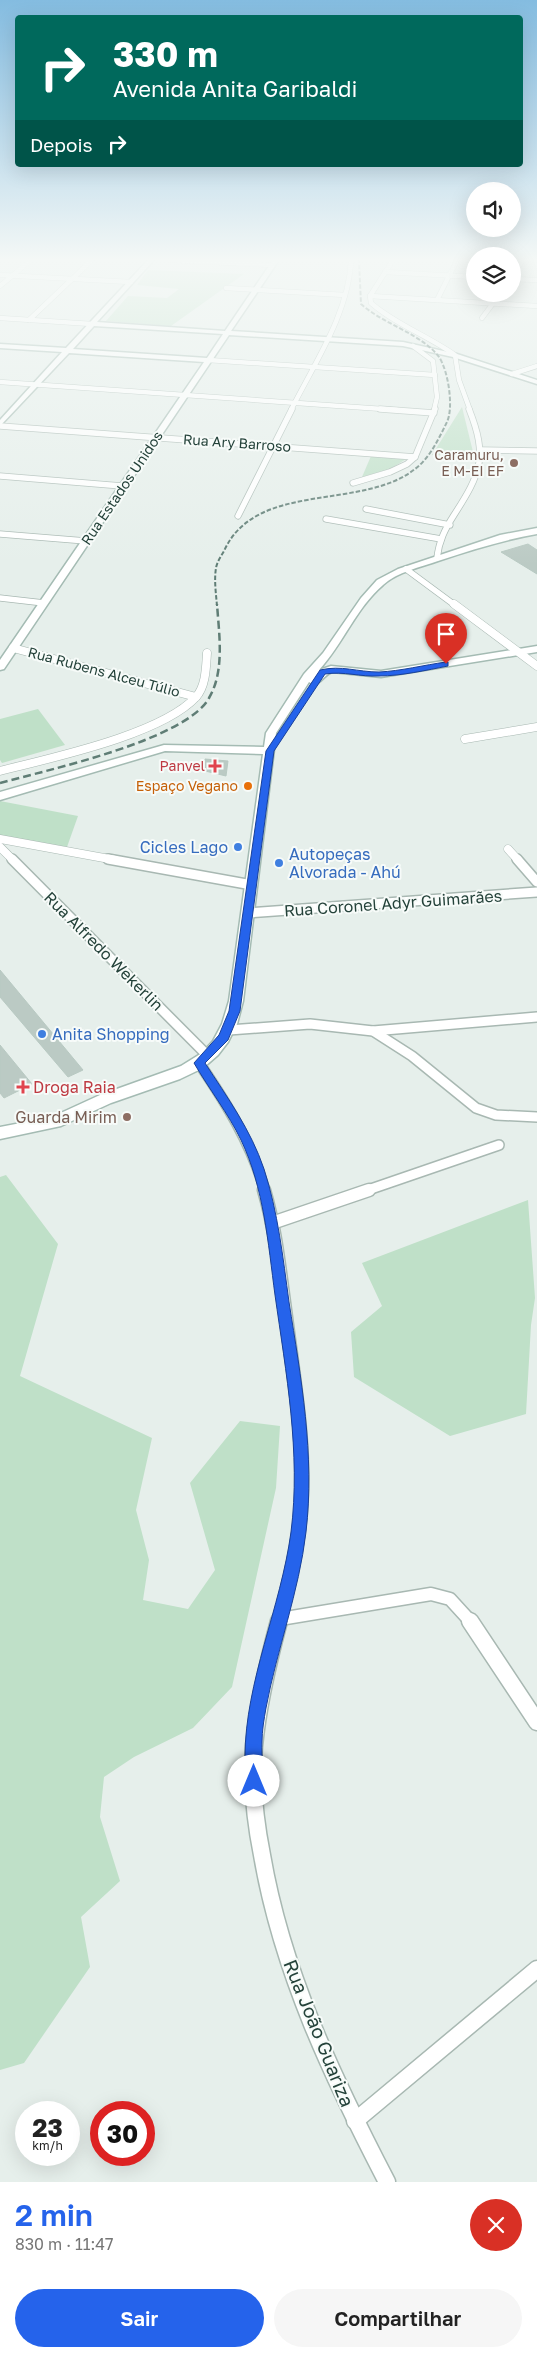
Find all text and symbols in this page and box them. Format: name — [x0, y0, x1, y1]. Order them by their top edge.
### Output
text: 330 m — [113, 33, 218, 75]
icon: right — [30, 35, 95, 100]
text: Avenida Anita Garibaldi — [113, 75, 357, 102]
icon: right — [103, 130, 131, 158]
text: Depois — [30, 133, 93, 156]
map controls — [466, 182, 521, 302]
button: sound — [466, 182, 521, 237]
button: layers — [466, 247, 521, 302]
street label: Rua Estados Unidos — [77, 428, 166, 548]
street label: Rua Ary Barroso — [183, 430, 292, 455]
place label: Caramuru, E M-EI EF — [434, 446, 504, 479]
marker: Caramuru, E M-EI EF — [508, 457, 520, 469]
pin — [425, 613, 467, 664]
icon: arrive — [432, 620, 460, 648]
street label: Rua Rubens Alceu Túlio — [26, 643, 182, 700]
place label: Panvel — [160, 757, 205, 774]
marker: Panvel — [209, 760, 221, 772]
place label: Espaço Vegano — [136, 777, 238, 794]
marker: Espaço Vegano — [242, 780, 254, 792]
place label: Cicles Lago — [140, 837, 228, 857]
marker: Cicles Lago — [232, 841, 244, 853]
place label: Autopeças Alvorada - Ahú — [289, 844, 401, 882]
marker: Autopeças Alvorada - Ahú — [273, 857, 285, 869]
street label: Rua Coronel Adyr Guimarães — [283, 885, 503, 921]
street label: Rua Alfredo Wekerlin — [40, 887, 168, 1015]
place label: Anita Shopping — [52, 1024, 170, 1044]
marker: Anita Shopping — [36, 1028, 48, 1040]
place label: Droga Raia — [33, 1077, 116, 1097]
marker: Droga Raia — [17, 1081, 29, 1093]
place label: Guarda Mirim — [15, 1107, 117, 1127]
marker: Guarda Mirim — [121, 1111, 133, 1123]
position arrow — [227, 1754, 279, 1806]
street label: Rua João Guariza — [279, 1956, 360, 2110]
speed limit sign: 30 — [90, 2101, 155, 2166]
text: 23 — [32, 2112, 63, 2143]
text: km/h — [32, 2138, 63, 2153]
text: 2 min — [15, 2197, 93, 2233]
button: close — [470, 2199, 522, 2251]
text: 830 m · 11:47 — [15, 2234, 114, 2254]
button: Sair — [15, 2289, 264, 2347]
button: Compartilhar — [274, 2289, 522, 2347]

